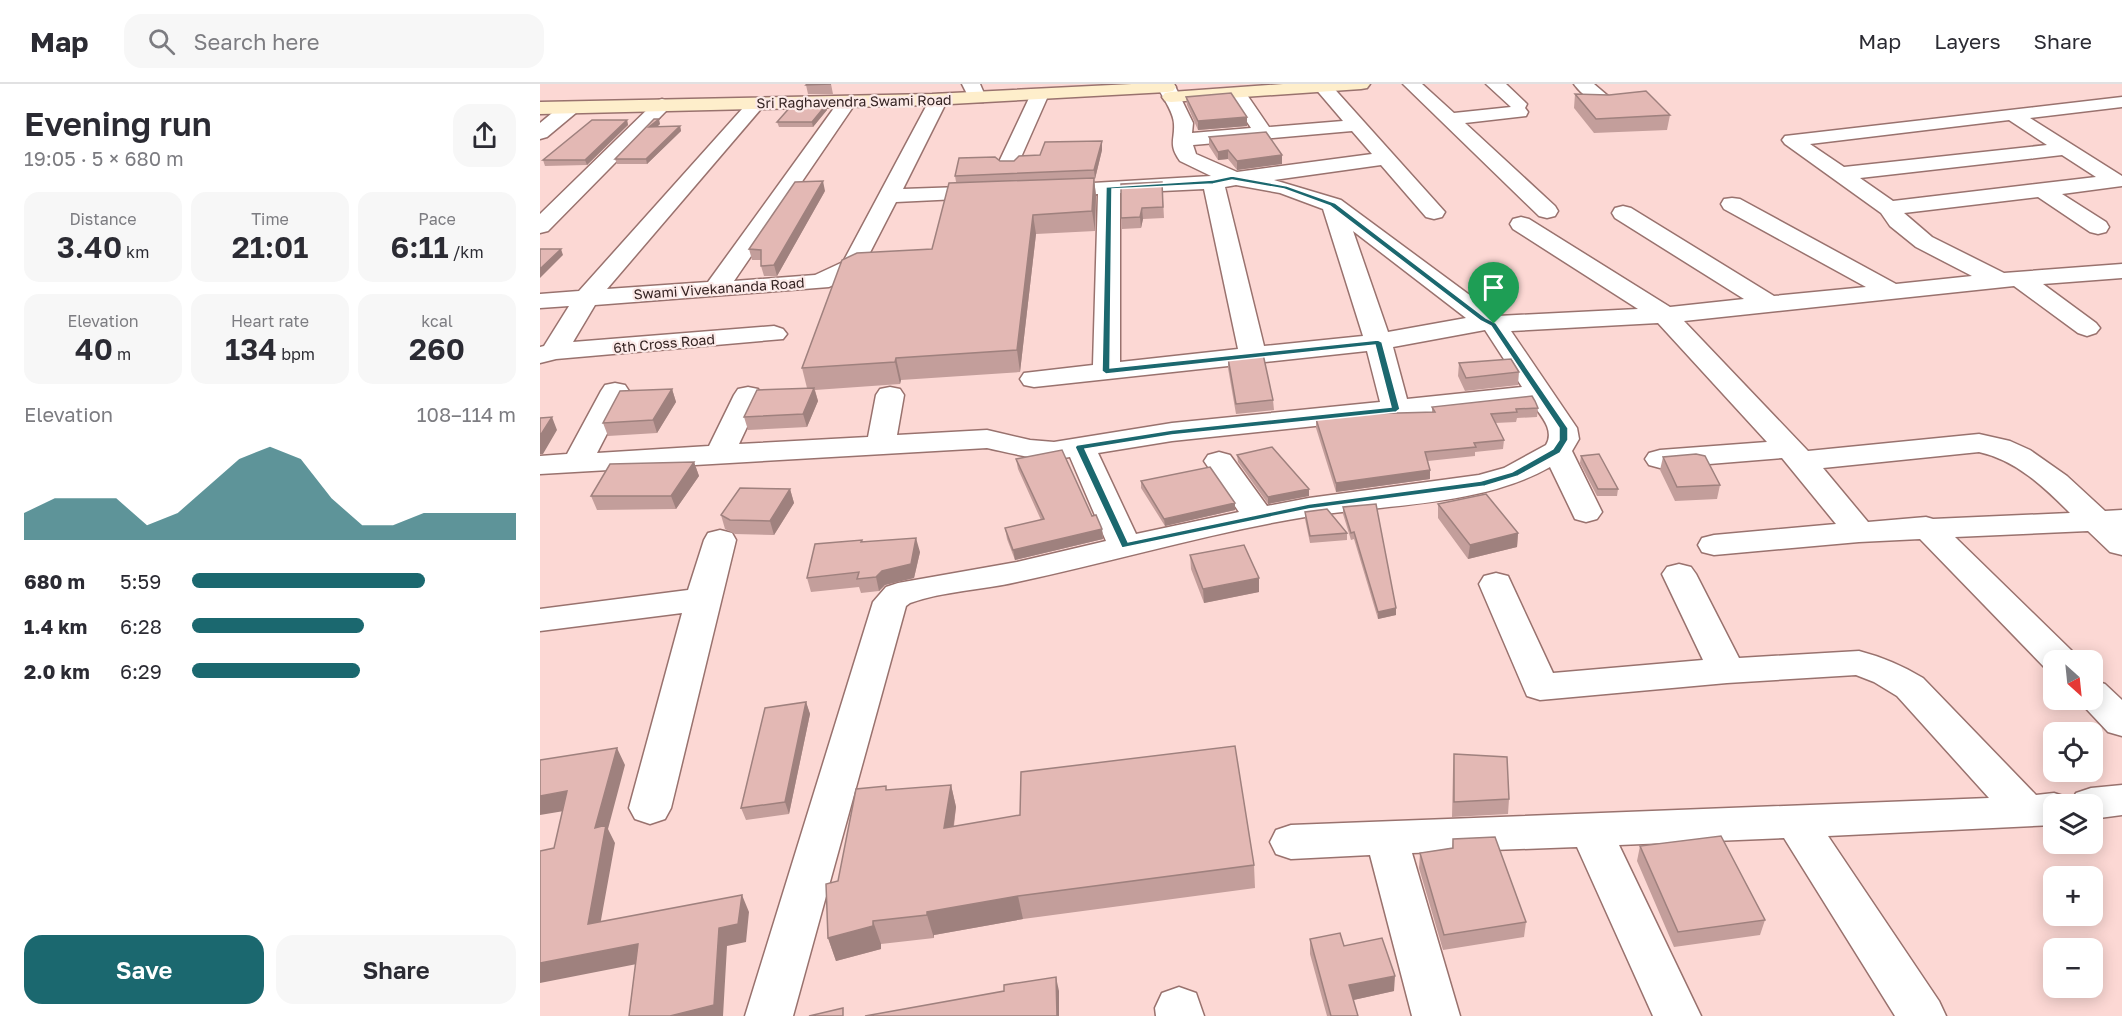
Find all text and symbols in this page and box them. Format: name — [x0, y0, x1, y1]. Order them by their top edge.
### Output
search box — [124, 14, 544, 68]
text: Map — [30, 25, 88, 58]
icon: search — [145, 25, 178, 58]
text: Search here — [193, 28, 319, 55]
text: Map — [1858, 28, 1901, 54]
text: Layers — [1934, 28, 2001, 54]
text: Share — [2034, 28, 2092, 54]
street label: Sri Raghavendra Swami Road — [756, 91, 952, 111]
text: Evening run — [24, 104, 212, 143]
button: share — [453, 104, 516, 167]
text: 19:05 · 5 × 680 m — [24, 146, 184, 170]
text: Distance — [69, 209, 137, 229]
text: Time — [251, 209, 289, 229]
text: Pace — [418, 209, 456, 229]
text: 3.40 — [57, 229, 122, 265]
text: 21:01 — [232, 229, 308, 265]
text: 6:11 — [390, 229, 449, 265]
text: km — [122, 242, 149, 262]
text: /km — [449, 242, 484, 262]
pin — [1468, 262, 1519, 324]
icon: arrive — [1477, 271, 1510, 304]
street label: Swami Vivekananda Road — [633, 274, 805, 302]
text: Elevation — [67, 311, 139, 331]
text: Heart rate — [231, 311, 309, 331]
text: kcal — [421, 311, 453, 331]
street label: 6th Cross Road — [612, 330, 716, 356]
text: 40 — [75, 331, 113, 367]
text: 134 — [225, 331, 277, 367]
text: 260 — [409, 331, 465, 367]
text: m — [113, 344, 131, 364]
text: bpm — [277, 344, 315, 364]
text: Elevation — [24, 402, 113, 426]
text: 108–114 m — [417, 402, 516, 426]
text: 680 m — [24, 569, 85, 593]
text: 5:59 — [120, 569, 161, 593]
text: 1.4 km — [24, 614, 87, 638]
text: 6:28 — [120, 614, 162, 638]
north arrow — [2043, 650, 2103, 710]
map controls — [2043, 650, 2103, 998]
text: 2.0 km — [24, 659, 90, 683]
text: 6:29 — [120, 659, 162, 683]
button: locate — [2043, 722, 2103, 782]
button: layers — [2043, 794, 2103, 854]
button: + — [2043, 866, 2103, 926]
button: Save — [24, 935, 264, 1004]
button: Share — [276, 935, 516, 1004]
button: − — [2043, 938, 2103, 998]

